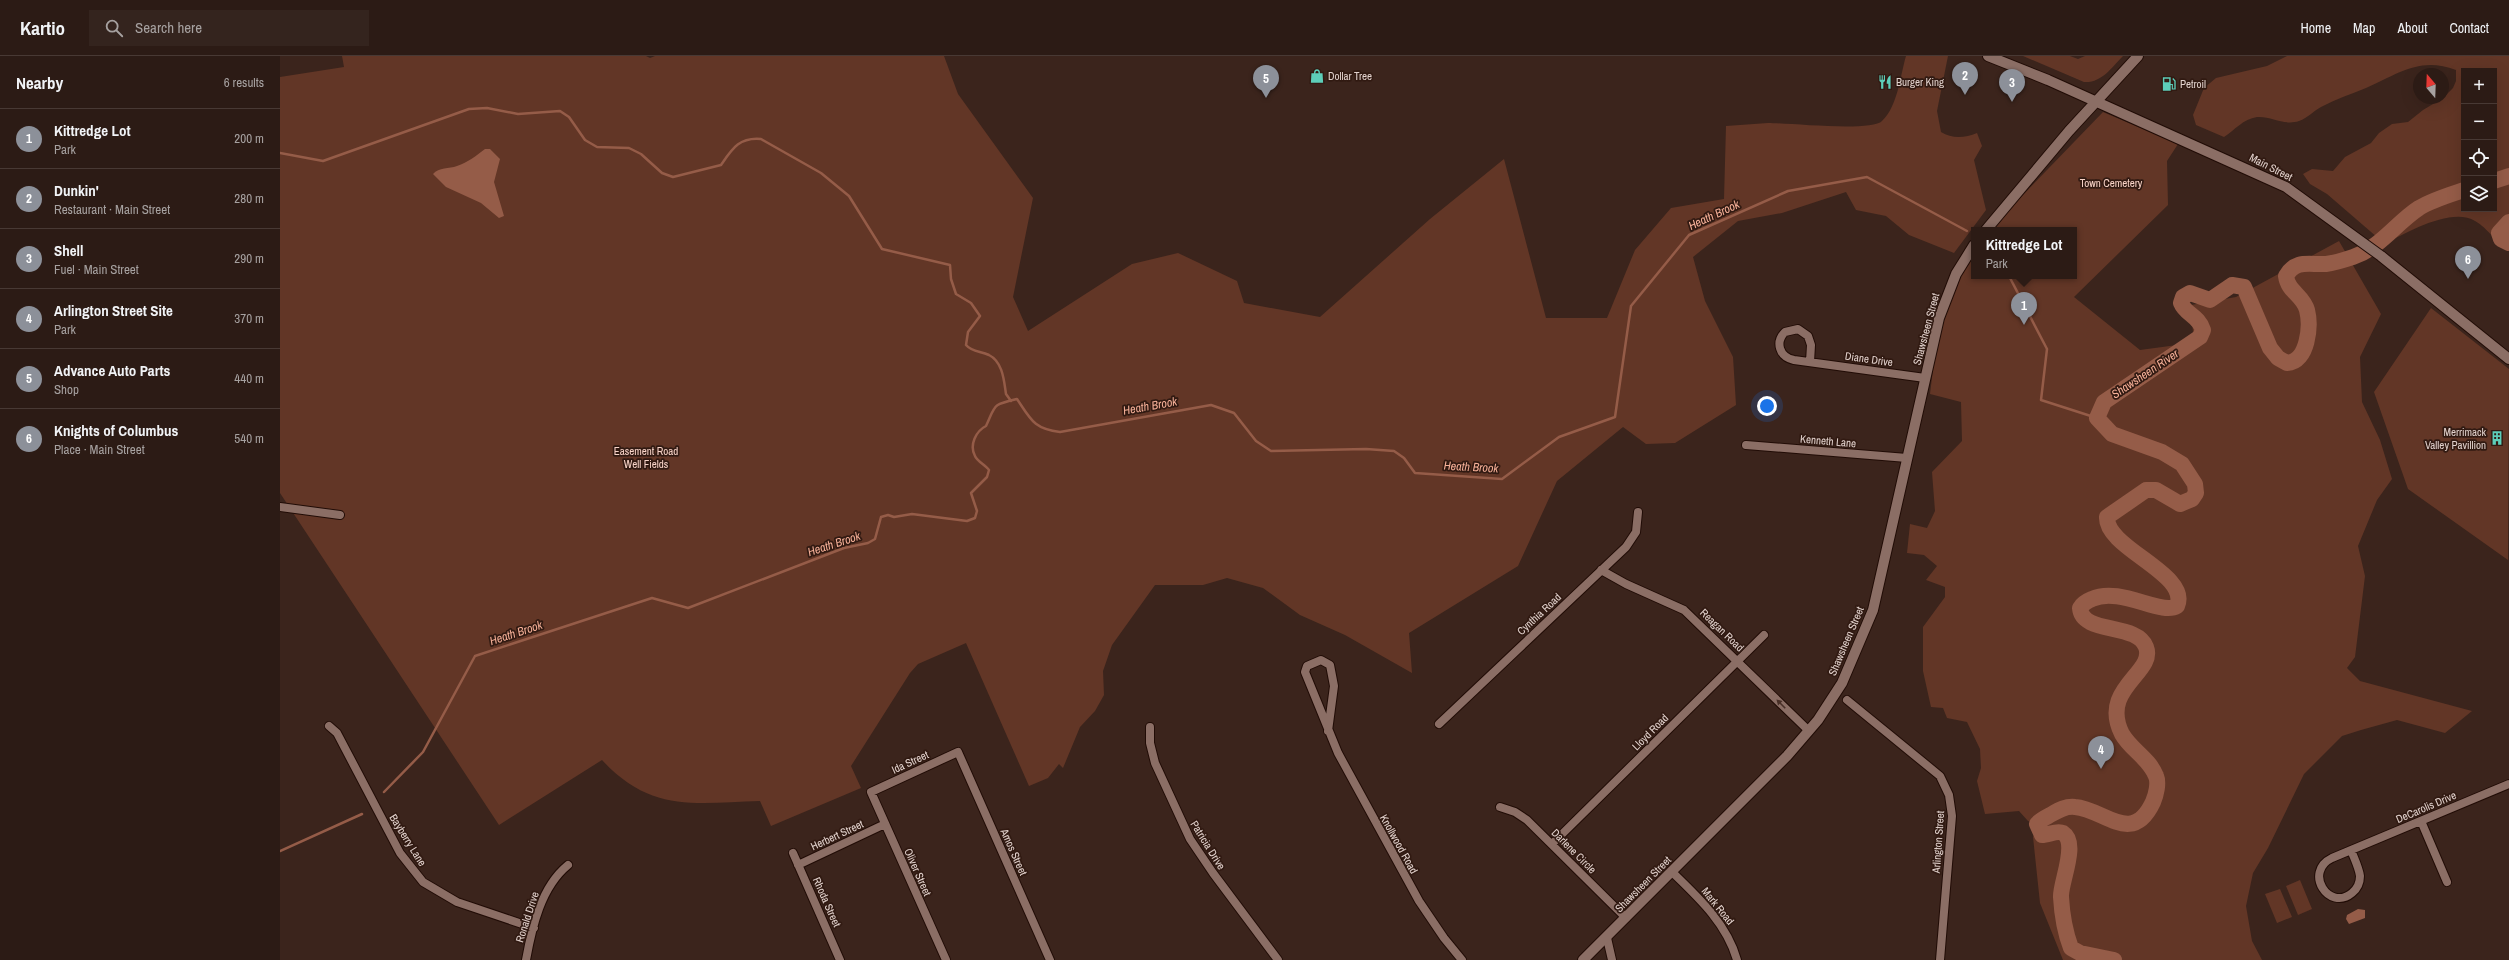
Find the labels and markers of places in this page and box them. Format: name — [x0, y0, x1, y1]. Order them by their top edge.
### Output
pin: 2 — [1952, 62, 1978, 95]
pin: 5 — [1253, 65, 1279, 98]
shop icon: Dollar Tree — [1309, 68, 1325, 84]
place label: Dollar Tree — [1328, 69, 1372, 83]
pin: 3 — [1999, 69, 2025, 102]
restaurant icon: Burger King — [1877, 74, 1893, 90]
place label: Burger King — [1896, 75, 1944, 89]
fuel station icon: Petroil — [2161, 76, 2177, 92]
place label: Petroil — [2180, 77, 2206, 91]
pin: 6 — [2455, 246, 2481, 279]
pin: 1 — [2011, 292, 2037, 325]
place label: Merrimack Valley Pavillion — [2425, 425, 2486, 452]
building icon: Merrimack Valley Pavillion — [2489, 430, 2505, 446]
pin: 4 — [2088, 736, 2114, 769]

